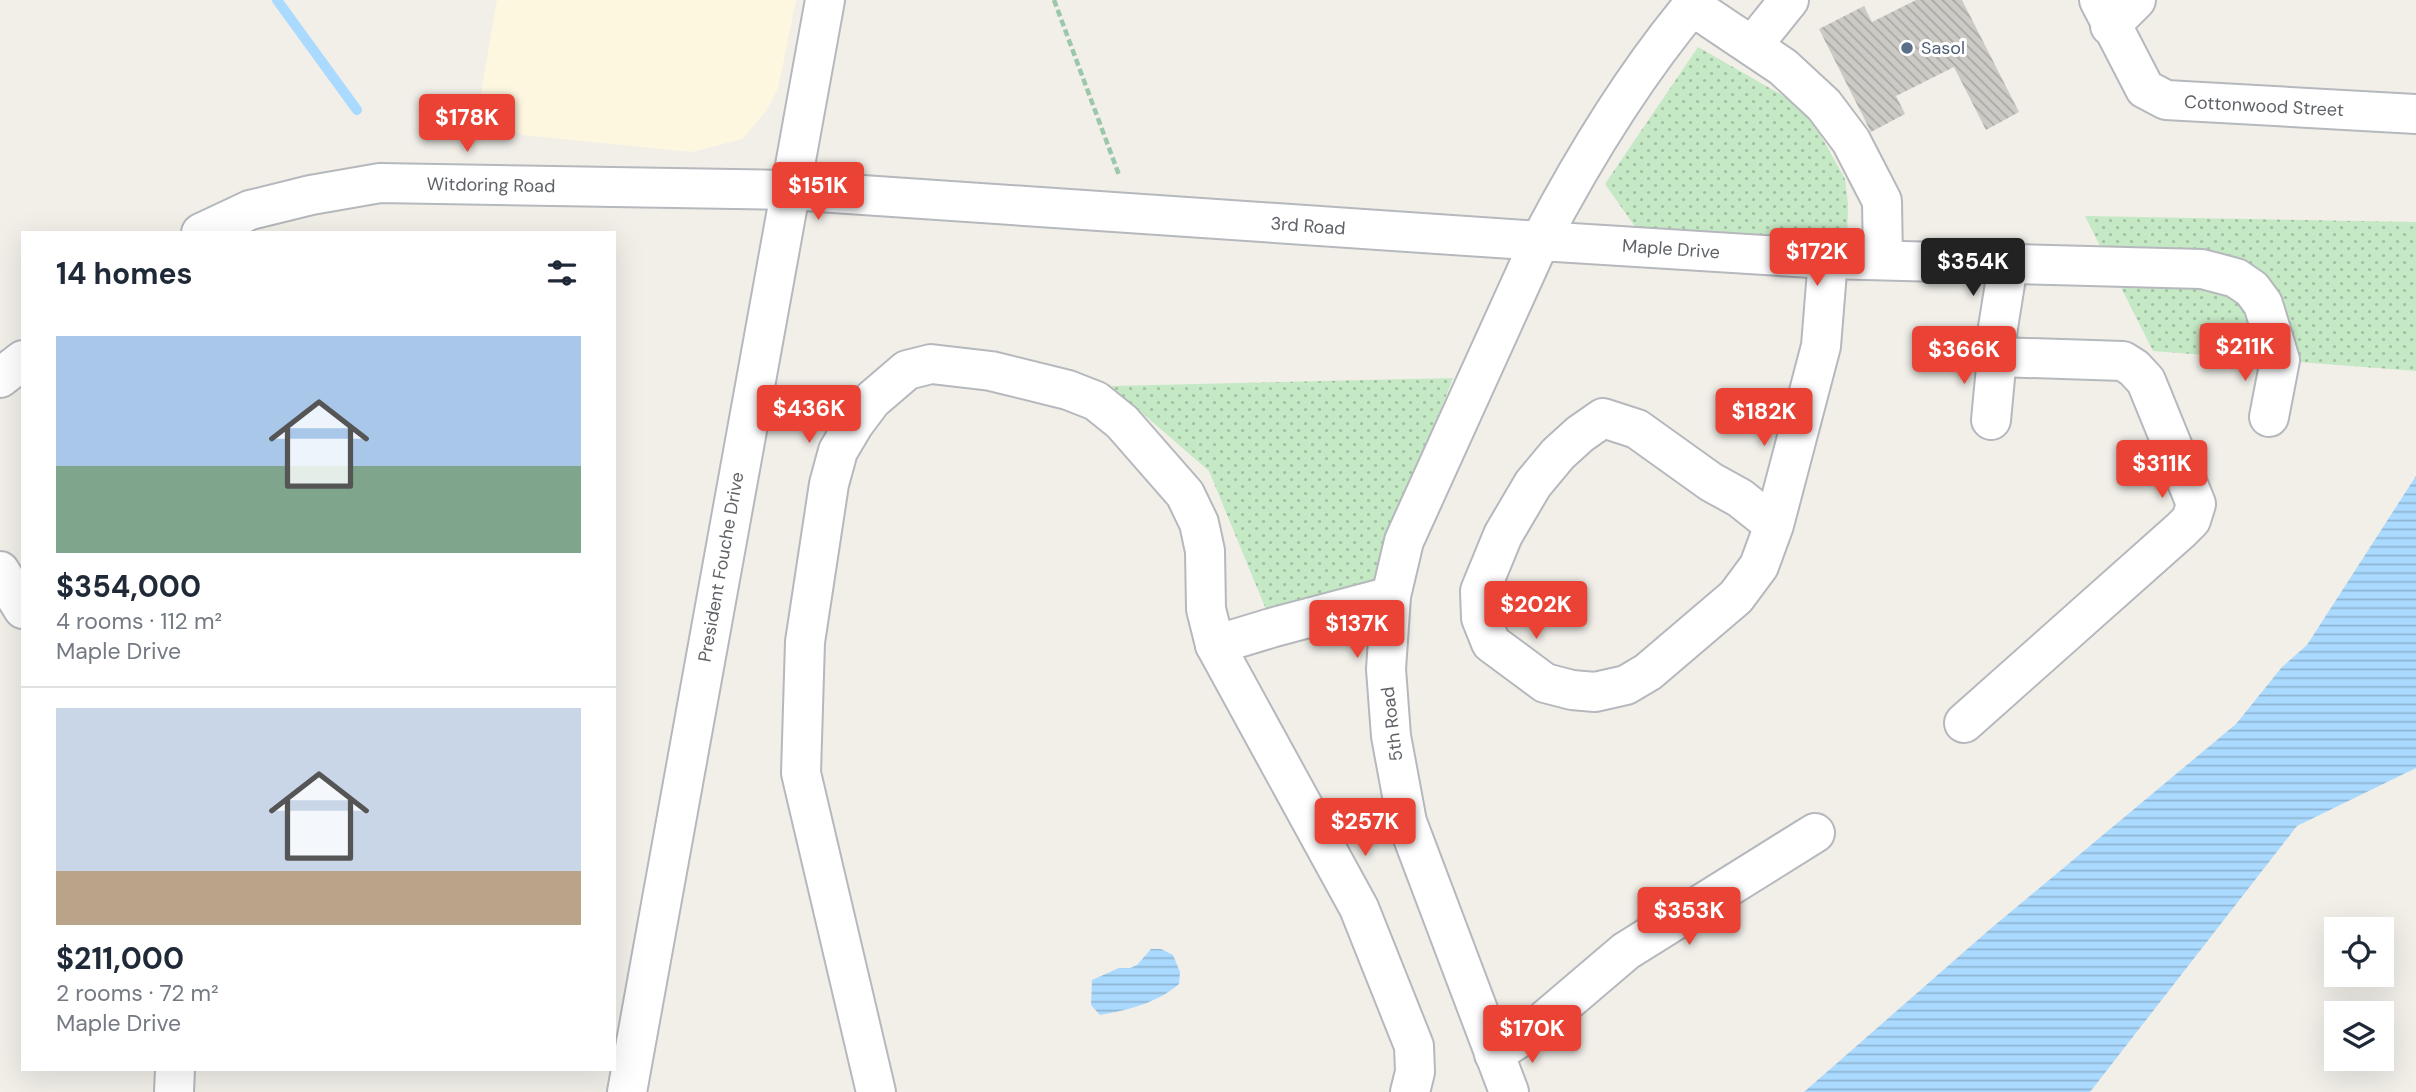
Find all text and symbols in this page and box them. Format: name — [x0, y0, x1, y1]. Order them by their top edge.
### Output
place label: Sasol — [1921, 36, 1965, 60]
marker: Sasol — [1899, 40, 1915, 56]
street label: Cottonwood Street — [2184, 90, 2344, 122]
pin: $178K — [418, 94, 516, 154]
text: $178K — [435, 102, 499, 132]
pin: $151K — [769, 162, 867, 222]
text: $151K — [788, 170, 848, 200]
street label: Witdoring Road — [427, 172, 555, 198]
street label: 3rd Road — [1270, 211, 1346, 241]
pin: $172K — [1768, 229, 1866, 288]
street label: Maple Drive — [1621, 234, 1721, 264]
text: $172K — [1786, 236, 1848, 266]
pin: $354K — [1924, 238, 2022, 298]
text: $354K — [1937, 246, 2009, 276]
text: 14 homes — [56, 254, 193, 293]
icon: filters — [543, 254, 581, 292]
pin: $211K — [2196, 324, 2294, 383]
pin: $366K — [1915, 326, 2013, 386]
text: $211K — [2216, 331, 2274, 361]
text: $366K — [1928, 334, 2000, 364]
icon: home — [256, 381, 382, 507]
pin: $436K — [760, 386, 858, 445]
pin: $182K — [1715, 388, 1813, 448]
text: $436K — [773, 393, 845, 423]
text: $182K — [1732, 396, 1796, 426]
pin: $311K — [2113, 440, 2211, 500]
text: $311K — [2132, 448, 2192, 478]
street label: President Fouche Drive — [692, 470, 750, 664]
text: $354,000 — [56, 567, 201, 606]
pin: $202K — [1487, 582, 1585, 641]
text: $202K — [1500, 589, 1572, 619]
pin: $137K — [1308, 600, 1406, 660]
text: 4 rooms · 112 m² — [56, 606, 222, 636]
text: $137K — [1325, 608, 1389, 638]
text: Maple Drive — [56, 636, 181, 666]
street label: 5th Road — [1376, 685, 1408, 763]
icon: home — [256, 753, 382, 879]
pin: $257K — [1316, 798, 1414, 858]
text: $257K — [1331, 806, 1399, 836]
pin: $353K — [1640, 888, 1738, 947]
text: $353K — [1654, 895, 1724, 925]
map controls — [2324, 917, 2394, 1071]
button: locate — [2324, 917, 2394, 987]
text: $211,000 — [56, 939, 184, 978]
text: 2 rooms · 72 m² — [56, 978, 219, 1008]
button: layers — [2324, 1001, 2394, 1071]
pin: $170K — [1483, 1006, 1581, 1065]
text: Maple Drive — [56, 1008, 181, 1038]
text: $170K — [1499, 1013, 1565, 1043]

